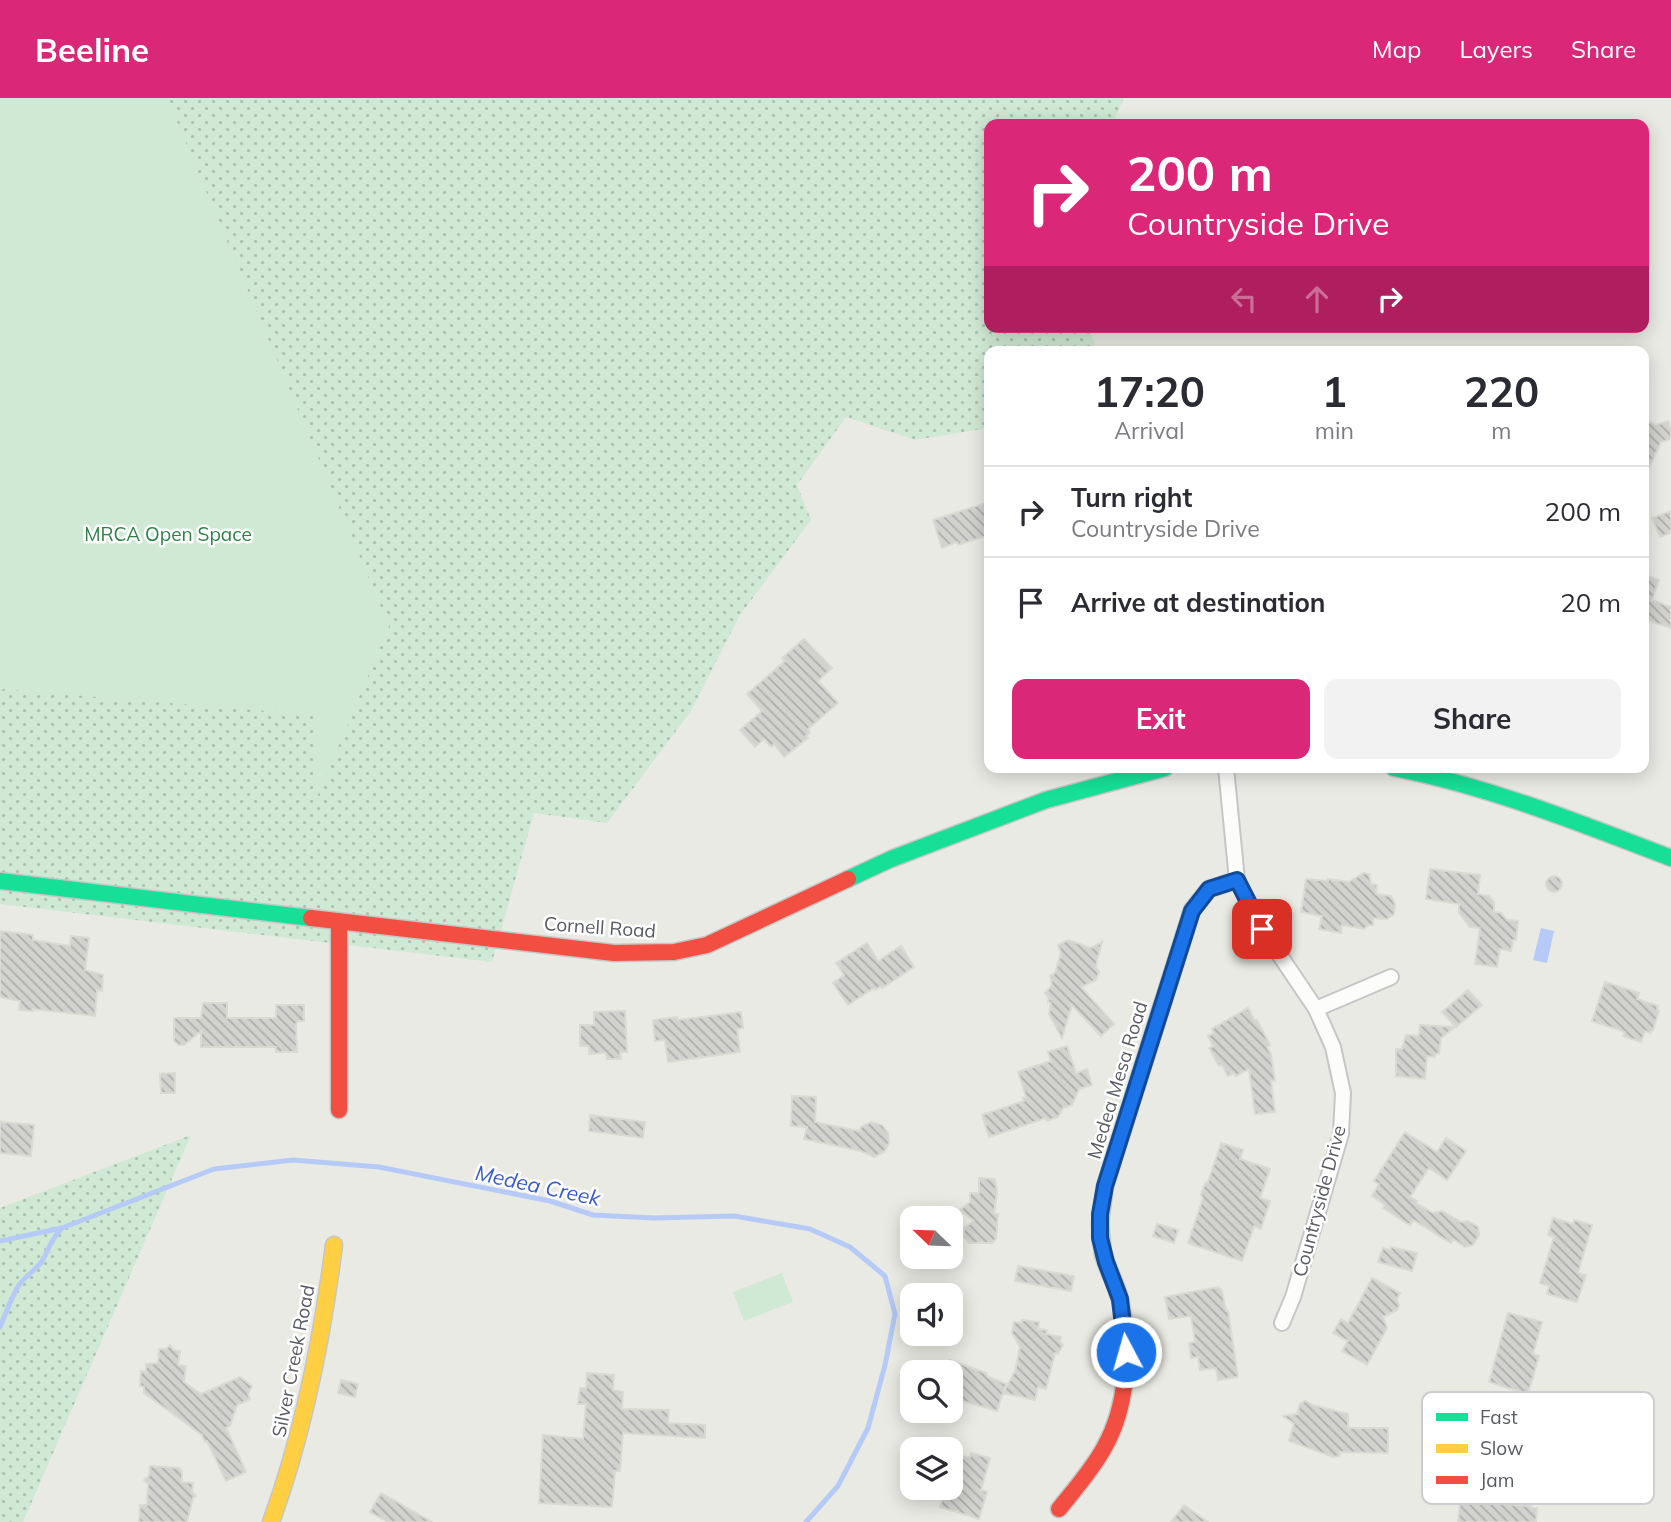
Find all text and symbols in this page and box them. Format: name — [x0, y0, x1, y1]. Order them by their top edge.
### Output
text: Beeline — [35, 29, 149, 70]
text: Map — [1372, 34, 1421, 64]
text: Layers — [1459, 34, 1533, 64]
text: Share — [1571, 34, 1636, 64]
text: 200 m — [1127, 142, 1273, 203]
icon: right — [1012, 147, 1103, 238]
text: Countryside Drive — [1127, 203, 1389, 243]
icon: left — [1225, 280, 1263, 318]
icon: ahead — [1298, 280, 1336, 318]
icon: right — [1371, 280, 1409, 318]
text: 17:20 — [1094, 365, 1205, 418]
text: 1 — [1322, 365, 1347, 418]
text: 220 — [1464, 365, 1539, 418]
text: Arrival — [1114, 416, 1185, 445]
text: min — [1315, 416, 1354, 445]
text: m — [1491, 416, 1512, 445]
text: Turn right — [1071, 481, 1192, 514]
icon: right — [1012, 493, 1050, 531]
text: 200 m — [1545, 495, 1621, 528]
text: Countryside Drive — [1071, 514, 1260, 543]
park label: MRCA Open Space — [84, 522, 252, 546]
icon: arrive — [1012, 584, 1050, 622]
text: Arrive at destination — [1071, 586, 1326, 619]
text: 20 m — [1560, 586, 1621, 619]
button: Exit — [1012, 679, 1310, 759]
button: Share — [1324, 679, 1621, 759]
pin — [1232, 899, 1292, 959]
icon: arrive — [1243, 910, 1281, 948]
street label: Cornell Road — [543, 911, 657, 943]
street label: Medea Mesa Road — [1082, 998, 1152, 1162]
street label: Countryside Drive — [1287, 1123, 1351, 1279]
water label: Medea Creek — [473, 1159, 604, 1211]
north arrow — [900, 1206, 962, 1269]
map controls — [900, 1206, 963, 1500]
street label: Silver Creek Road — [266, 1283, 320, 1439]
button: sound — [900, 1283, 963, 1346]
position arrow — [1089, 1315, 1163, 1389]
button: search — [900, 1360, 963, 1423]
legend — [1422, 1392, 1654, 1504]
text: Fast — [1480, 1405, 1518, 1429]
text: Slow — [1480, 1436, 1524, 1460]
button: layers — [900, 1437, 963, 1500]
text: Jam — [1480, 1468, 1514, 1492]

